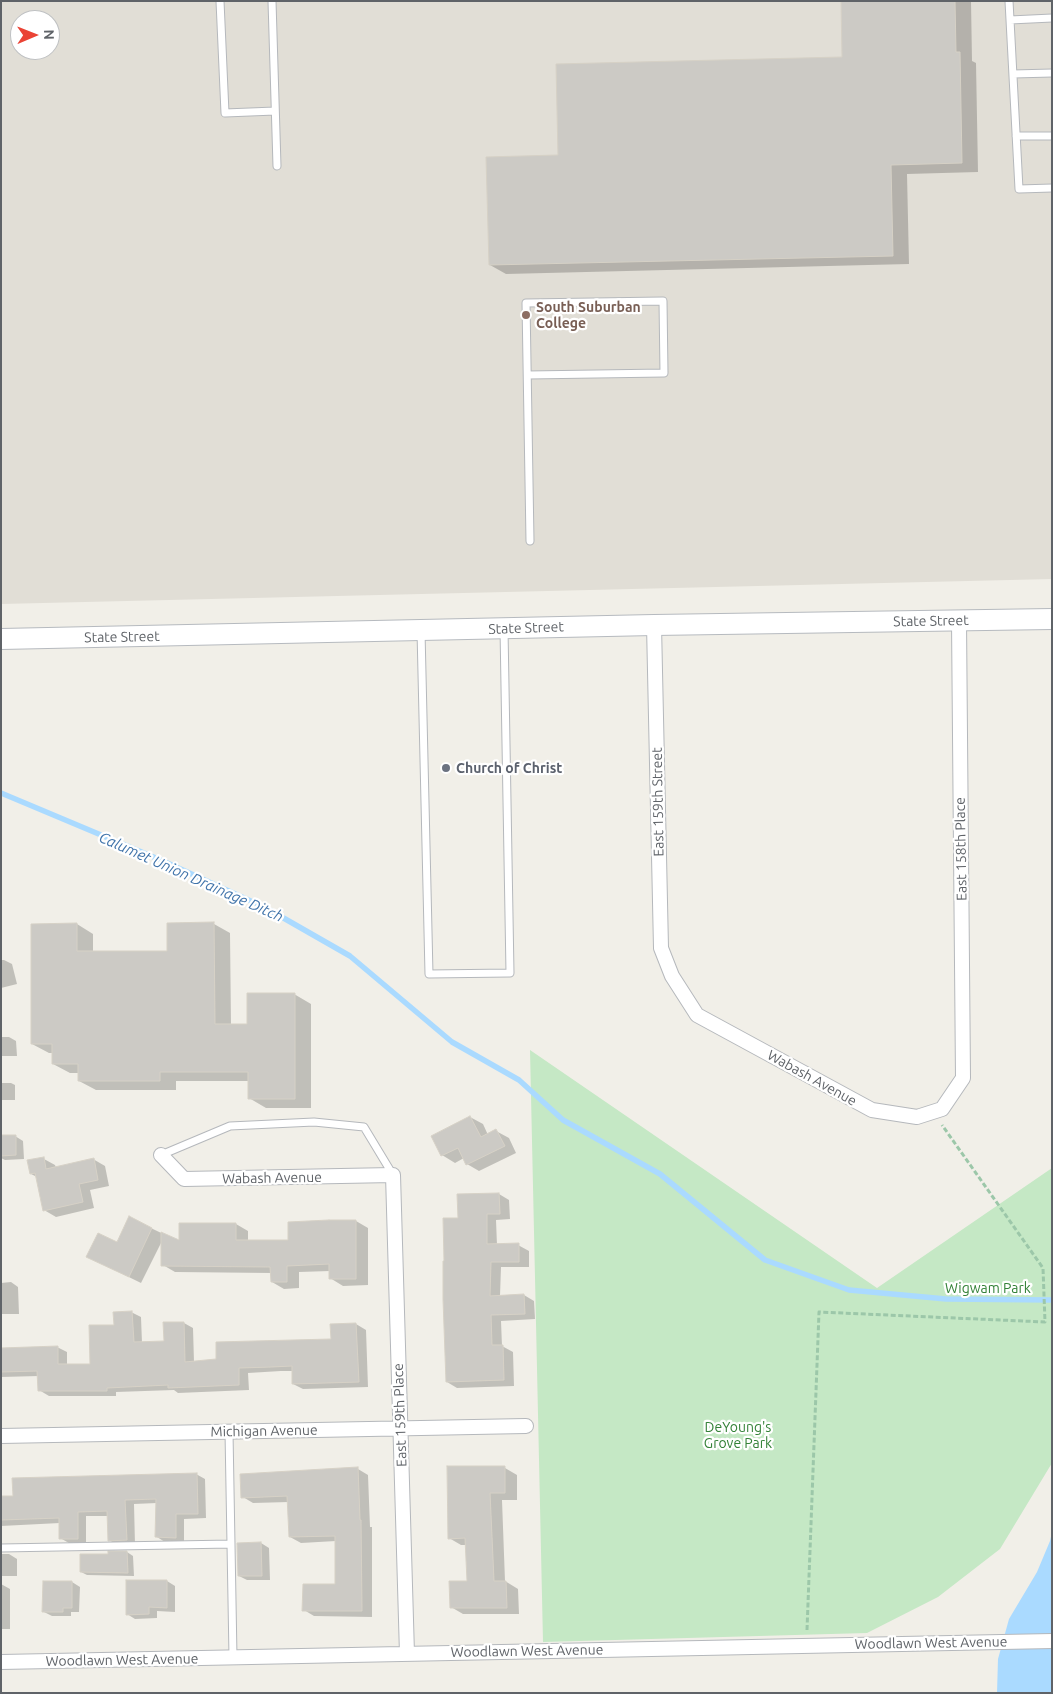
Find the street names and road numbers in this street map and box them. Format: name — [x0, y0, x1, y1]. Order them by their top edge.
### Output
street label: State Street — [893, 612, 969, 630]
street label: State Street — [488, 618, 564, 638]
street label: State Street — [84, 628, 160, 646]
street label: East 159th Street — [649, 747, 667, 857]
street label: East 158th Place — [952, 797, 970, 901]
street label: Wabash Avenue — [764, 1046, 860, 1110]
street label: Wabash Avenue — [222, 1169, 322, 1187]
street label: East 159th Place — [390, 1363, 410, 1467]
street label: Michigan Avenue — [210, 1422, 318, 1440]
street label: Woodlawn West Avenue — [855, 1633, 1007, 1653]
street label: Woodlawn West Avenue — [451, 1641, 603, 1661]
street label: Woodlawn West Avenue — [46, 1650, 198, 1670]

